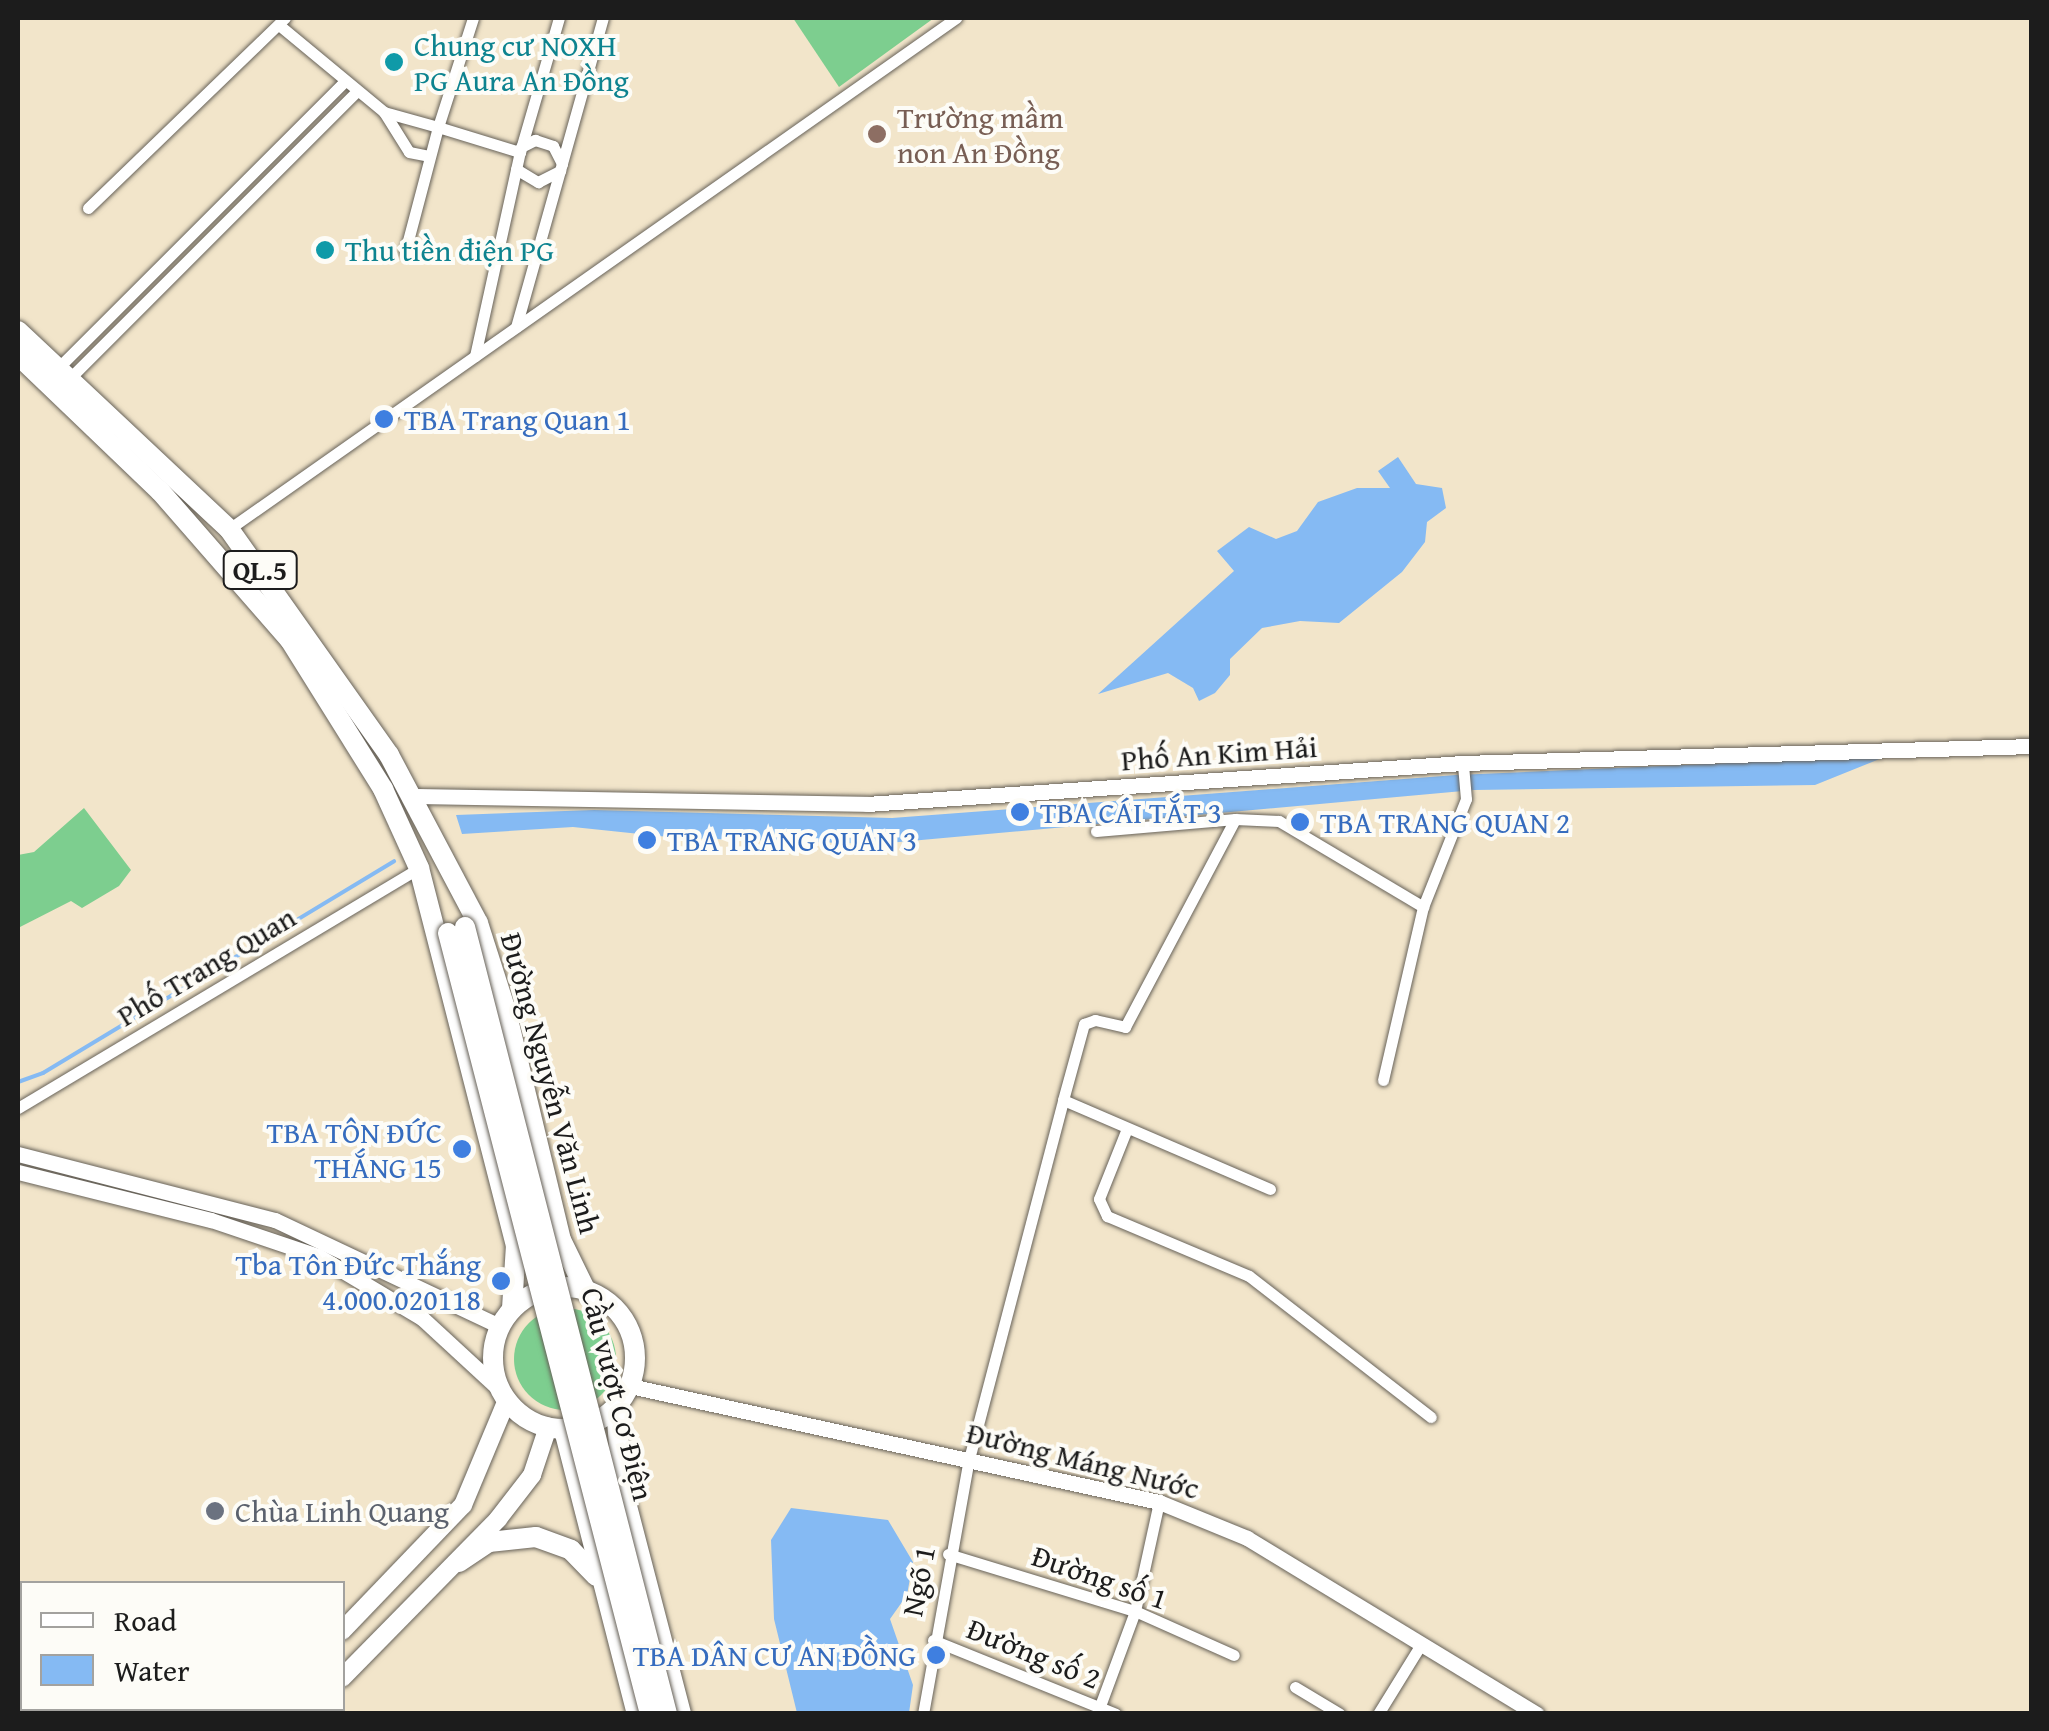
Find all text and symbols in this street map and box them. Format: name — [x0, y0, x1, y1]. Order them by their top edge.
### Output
place label: Chung cư NOXH PG Aura An Đồng — [414, 27, 629, 98]
marker: Chung cư NOXH PG Aura An Đồng — [383, 51, 405, 73]
place label: Trường mầm non An Đồng — [897, 99, 1063, 170]
marker: Trường mầm non An Đồng — [866, 123, 888, 145]
place label: Thu tiền điện PG — [345, 232, 554, 268]
marker: Thu tiền điện PG — [314, 239, 336, 261]
place label: TBA Trang Quan 1 — [404, 401, 631, 437]
marker: TBA Trang Quan 1 — [373, 408, 395, 430]
road number: QL.5 — [222, 547, 298, 593]
street label: Phố An Kim Hải — [1120, 728, 1318, 778]
place label: TBA CÁI TẮT 3 — [1040, 794, 1222, 830]
marker: TBA CÁI TẮT 3 — [1009, 801, 1031, 823]
place label: TBA TRANG QUAN 2 — [1320, 804, 1570, 840]
marker: TBA TRANG QUAN 2 — [1289, 811, 1311, 833]
place label: TBA TRANG QUAN 3 — [667, 822, 917, 858]
marker: TBA TRANG QUAN 3 — [636, 829, 658, 851]
street label: Phố Trang Quan — [110, 899, 302, 1033]
street label: Đường Nguyễn Văn Linh — [494, 929, 608, 1237]
place label: TBA TÔN ĐỨC THẮNG 15 — [267, 1114, 442, 1184]
marker: TBA TÔN ĐỨC THẮNG 15 — [451, 1138, 473, 1160]
place label: Tba Tôn Đức Thắng 4.000.020118 — [236, 1246, 481, 1316]
marker: Tba Tôn Đức Thắng 4.000.020118 — [490, 1270, 512, 1292]
street label: Cầu vượt Cơ Điện — [574, 1284, 662, 1504]
street label: Đường Máng Nước — [963, 1414, 1203, 1506]
place label: Chùa Linh Quang — [235, 1493, 449, 1529]
marker: Chùa Linh Quang — [204, 1500, 226, 1522]
street label: Đường số 1 — [1028, 1537, 1172, 1617]
street label: Ngõ 1 — [894, 1543, 942, 1619]
legend — [20, 1581, 345, 1711]
text: Road — [114, 1598, 177, 1642]
street label: Đường số 2 — [962, 1610, 1106, 1696]
place label: TBA DÂN CƯ AN ĐỒNG — [633, 1637, 916, 1673]
marker: TBA DÂN CƯ AN ĐỒNG — [925, 1644, 947, 1666]
text: Water — [114, 1648, 190, 1692]

